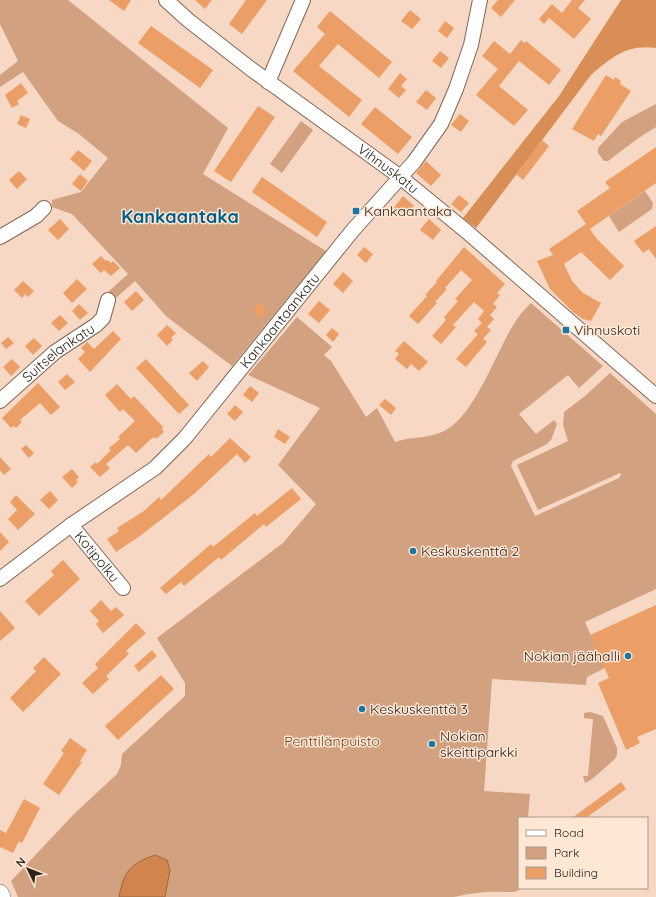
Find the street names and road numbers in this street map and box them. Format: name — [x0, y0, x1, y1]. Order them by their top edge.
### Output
street label: Vihnuskatu — [354, 140, 422, 197]
street label: Kankaantaankatu — [236, 269, 324, 372]
street label: Suitselankatu — [18, 319, 98, 386]
street label: Kotipolku — [71, 527, 123, 586]

